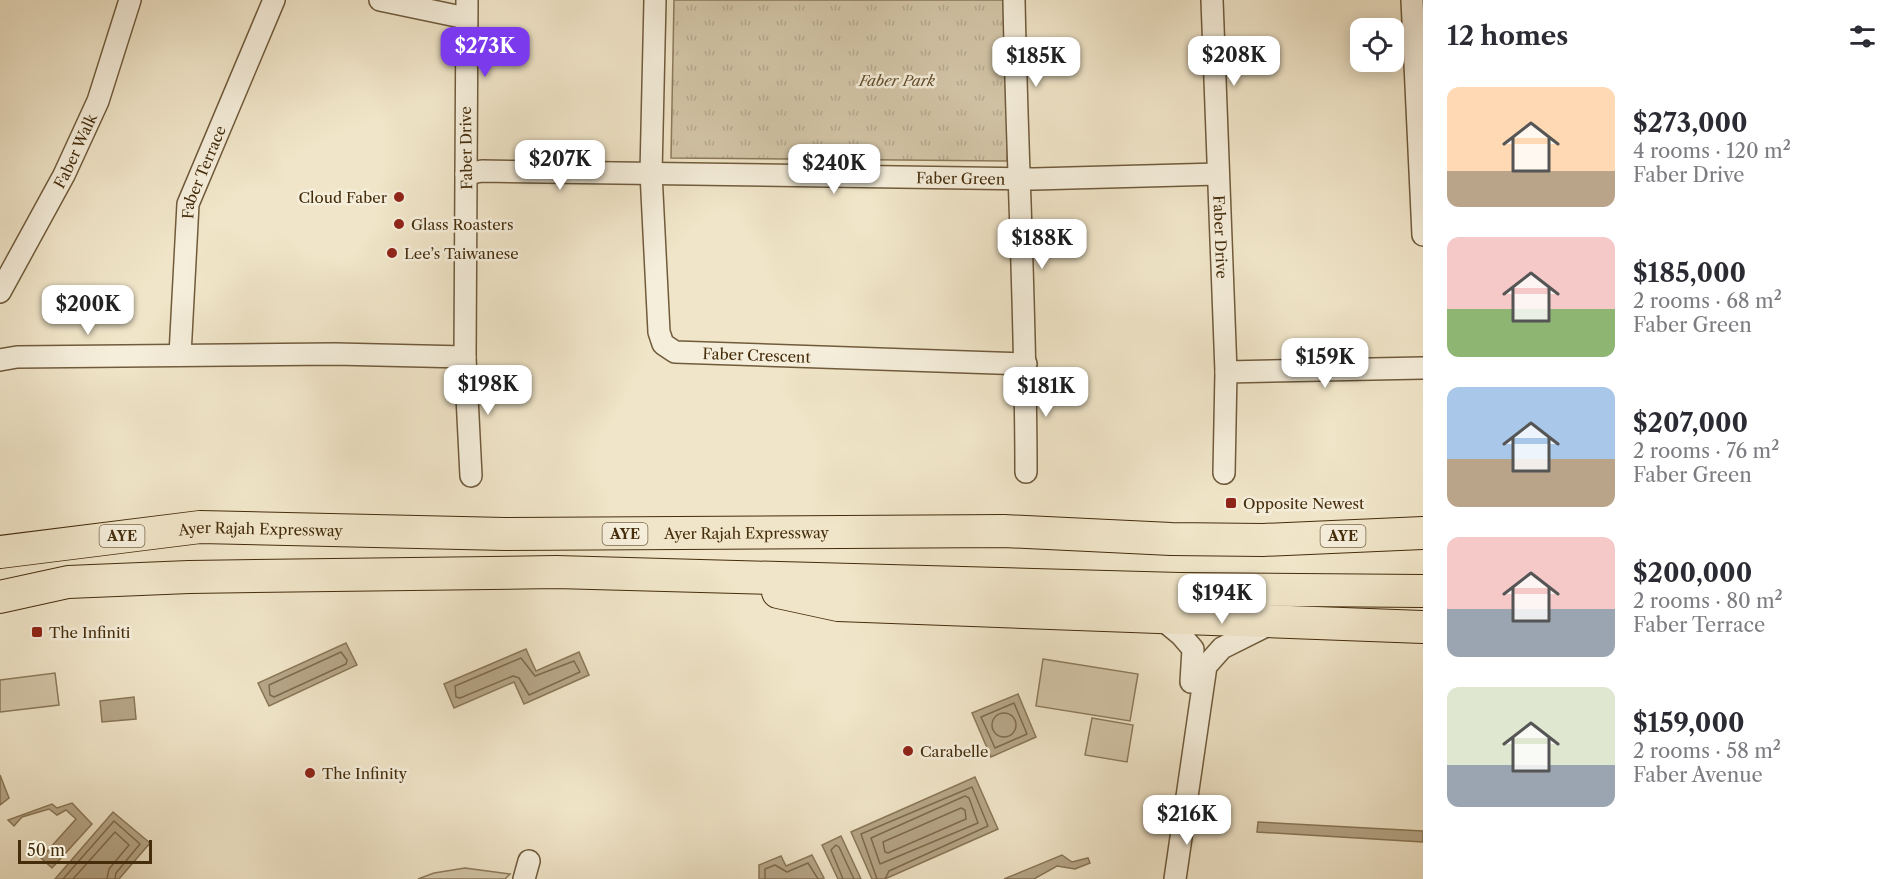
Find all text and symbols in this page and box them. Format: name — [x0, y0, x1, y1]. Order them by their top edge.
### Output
map controls — [1350, 18, 1404, 72]
button: locate — [1350, 18, 1404, 72]
text: 12 homes — [1447, 20, 1568, 52]
icon: filters — [1846, 20, 1879, 53]
pin: $273K — [443, 27, 527, 78]
text: $273K — [455, 34, 515, 58]
pin: $208K — [1192, 36, 1276, 87]
pin: $185K — [994, 37, 1078, 88]
text: $208K — [1202, 43, 1266, 67]
text: $185K — [1006, 44, 1066, 68]
park label: Faber Park — [858, 71, 935, 90]
street label: Faber Drive — [456, 106, 476, 190]
text: $273,000 — [1633, 107, 1748, 139]
street label: Faber Walk — [49, 109, 101, 191]
icon: home — [1495, 111, 1567, 183]
street label: Faber Terrace — [178, 123, 230, 219]
text: 4 rooms · 120 m² — [1633, 139, 1791, 163]
pin: $207K — [518, 140, 602, 191]
pin: $240K — [792, 144, 876, 195]
text: $207K — [529, 147, 591, 171]
text: $240K — [802, 151, 866, 175]
text: Faber Drive — [1633, 163, 1744, 187]
street label: Faber Green — [916, 168, 1006, 188]
place label: Cloud Faber — [299, 188, 388, 207]
marker: Cloud Faber — [392, 190, 406, 204]
street label: Faber Drive — [1210, 195, 1232, 279]
place label: Glass Roasters — [411, 215, 513, 234]
marker: Glass Roasters — [392, 217, 406, 231]
pin: $188K — [1000, 219, 1084, 270]
text: $188K — [1012, 226, 1072, 250]
place label: Lee’s Taiwanese — [404, 244, 519, 263]
marker: Lee’s Taiwanese — [385, 246, 399, 260]
text: $185,000 — [1633, 257, 1746, 289]
icon: home — [1495, 261, 1567, 333]
pin: $200K — [46, 285, 130, 336]
text: 2 rooms · 68 m² — [1633, 289, 1782, 313]
text: $200K — [56, 292, 120, 316]
text: Faber Green — [1633, 313, 1752, 337]
pin: $159K — [1283, 338, 1367, 389]
street label: Faber Crescent — [702, 343, 812, 366]
text: $159K — [1295, 345, 1355, 369]
pin: $198K — [446, 365, 530, 416]
pin: $181K — [1004, 367, 1088, 418]
text: $198K — [458, 372, 518, 396]
text: $181K — [1017, 374, 1075, 398]
text: $207,000 — [1633, 407, 1748, 439]
icon: home — [1495, 411, 1567, 483]
text: 2 rooms · 76 m² — [1633, 439, 1779, 463]
text: Faber Green — [1633, 463, 1752, 487]
place label: Opposite Newest — [1243, 494, 1365, 513]
marker: Opposite Newest — [1224, 496, 1238, 510]
street label: Ayer Rajah Expressway — [176, 517, 344, 540]
road number: AYE — [602, 523, 648, 545]
street label: Ayer Rajah Expressway — [663, 523, 829, 543]
road number: AYE — [100, 525, 144, 547]
road number: AYE — [1320, 525, 1366, 547]
text: $200,000 — [1633, 557, 1752, 589]
icon: home — [1495, 561, 1567, 633]
pin: $194K — [1180, 574, 1264, 625]
text: $194K — [1192, 581, 1252, 605]
text: 2 rooms · 80 m² — [1633, 589, 1783, 613]
text: Faber Terrace — [1633, 613, 1765, 637]
place label: The Infiniti — [49, 623, 131, 642]
marker: The Infiniti — [30, 625, 44, 639]
text: $159,000 — [1633, 707, 1745, 739]
icon: home — [1495, 711, 1567, 783]
text: 2 rooms · 58 m² — [1633, 739, 1781, 763]
place label: Carabelle — [920, 742, 988, 761]
marker: Carabelle — [901, 744, 915, 758]
text: Faber Avenue — [1633, 763, 1763, 787]
place label: The Infinity — [322, 764, 408, 783]
marker: The Infinity — [303, 766, 317, 780]
pin: $216K — [1145, 795, 1229, 846]
text: $216K — [1157, 802, 1217, 826]
scale bar — [18, 837, 152, 864]
text: 50 m — [27, 840, 65, 860]

